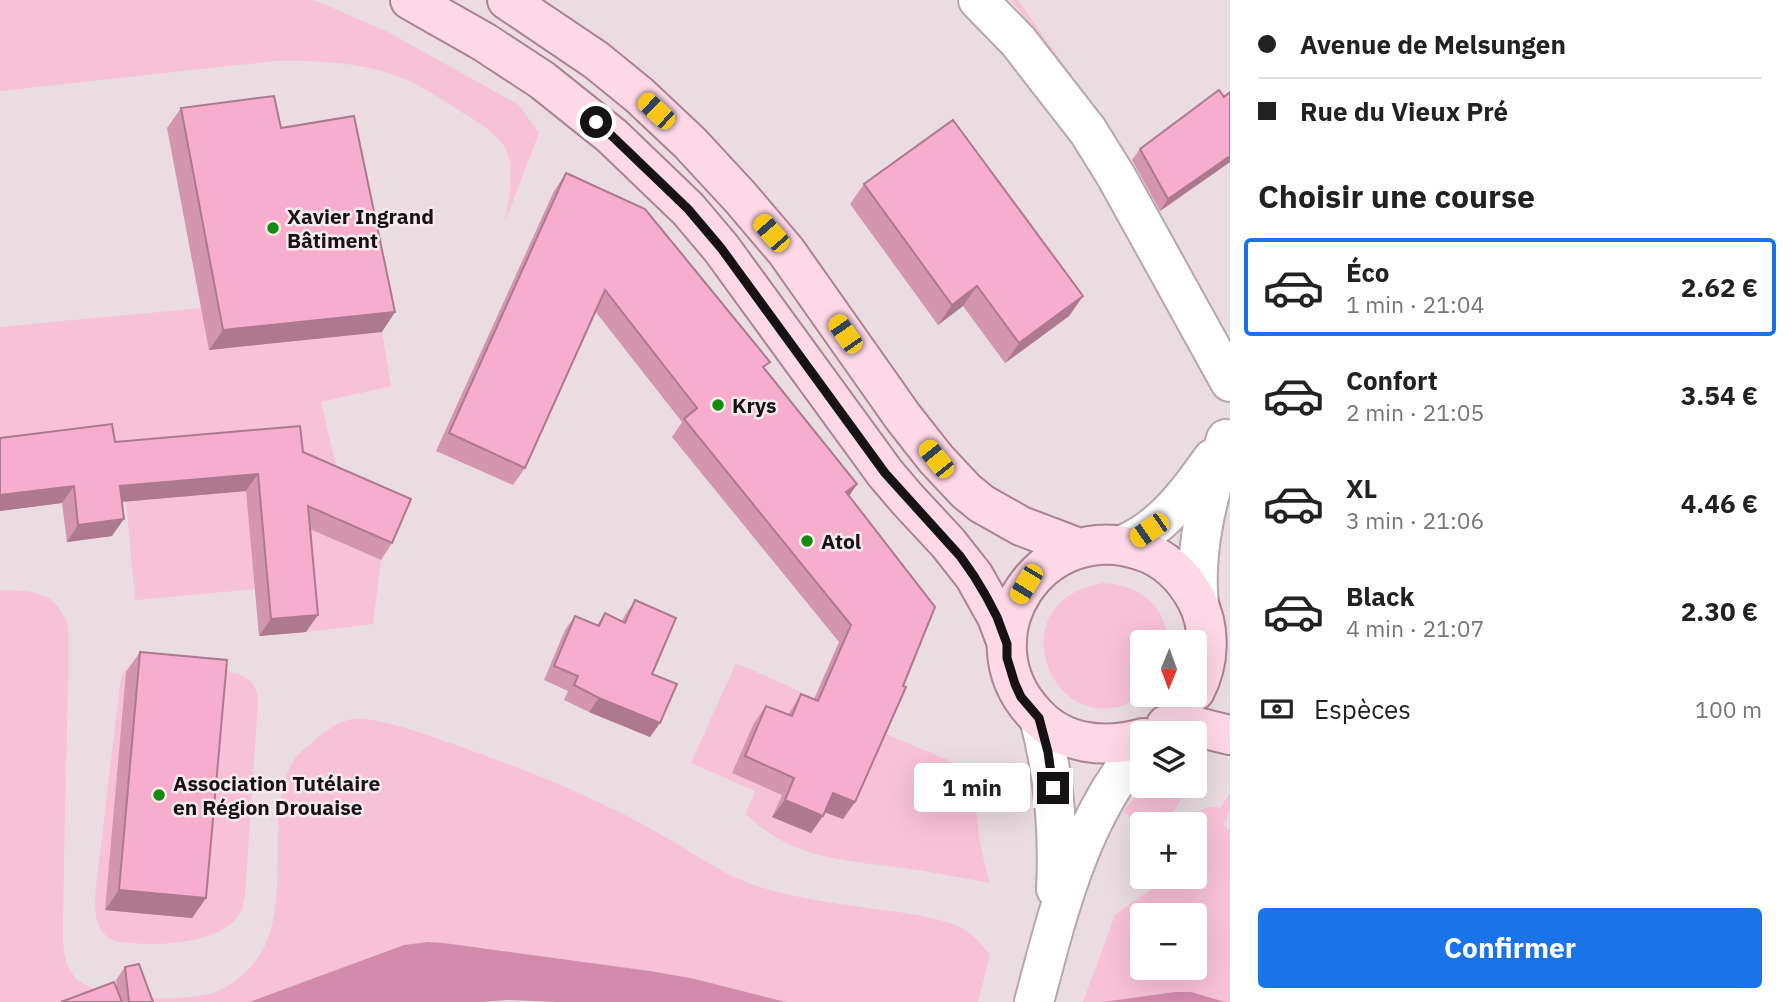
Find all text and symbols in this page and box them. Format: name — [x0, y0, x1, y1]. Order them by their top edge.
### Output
text: Avenue de Melsungen — [1300, 27, 1566, 61]
car — [634, 89, 679, 133]
text: Rue du Vieux Pré — [1300, 94, 1508, 128]
route start — [580, 106, 612, 138]
text: Choisir une course — [1258, 175, 1535, 217]
place label: Xavier Ingrand Bâtiment — [287, 202, 434, 254]
car — [750, 210, 793, 256]
marker: Xavier Ingrand Bâtiment — [265, 220, 281, 236]
text: Éco — [1346, 255, 1390, 289]
icon: car — [1262, 256, 1325, 319]
text: 2.62 € — [1681, 270, 1758, 304]
text: 1 min · 21:04 — [1346, 289, 1484, 319]
car — [825, 311, 866, 357]
text: Confort — [1346, 363, 1438, 397]
icon: car — [1262, 364, 1325, 427]
text: 3.54 € — [1681, 378, 1758, 412]
place label: Krys — [732, 391, 777, 419]
marker: Krys — [710, 397, 726, 413]
text: 2 min · 21:05 — [1346, 397, 1484, 427]
car — [915, 436, 958, 482]
text: XL — [1346, 471, 1377, 505]
icon: car — [1262, 472, 1325, 535]
text: 4.46 € — [1681, 486, 1758, 520]
text: 3 min · 21:06 — [1346, 505, 1484, 535]
car — [1126, 509, 1173, 551]
place label: Atol — [821, 527, 861, 555]
marker: Atol — [799, 533, 815, 549]
car — [1007, 561, 1046, 607]
text: Black — [1346, 579, 1414, 613]
icon: car — [1262, 580, 1325, 643]
text: 2.30 € — [1681, 594, 1758, 628]
text: 4 min · 21:07 — [1346, 613, 1484, 643]
north arrow — [1130, 630, 1208, 707]
map controls — [1130, 630, 1207, 980]
icon: cash — [1258, 690, 1296, 728]
text: Espèces — [1314, 692, 1411, 726]
text: 100 m — [1695, 694, 1762, 724]
button: layers — [1130, 721, 1207, 798]
callout: 1 min — [913, 764, 1028, 812]
place label: Association Tutélaire en Région Drouaise — [173, 769, 381, 821]
text: 1 min — [942, 772, 1002, 802]
route end — [1037, 772, 1069, 804]
marker: Association Tutélaire en Région Drouaise — [151, 787, 167, 803]
button: + — [1130, 812, 1207, 889]
button: − — [1130, 903, 1207, 980]
button: Confirmer — [1258, 908, 1762, 988]

